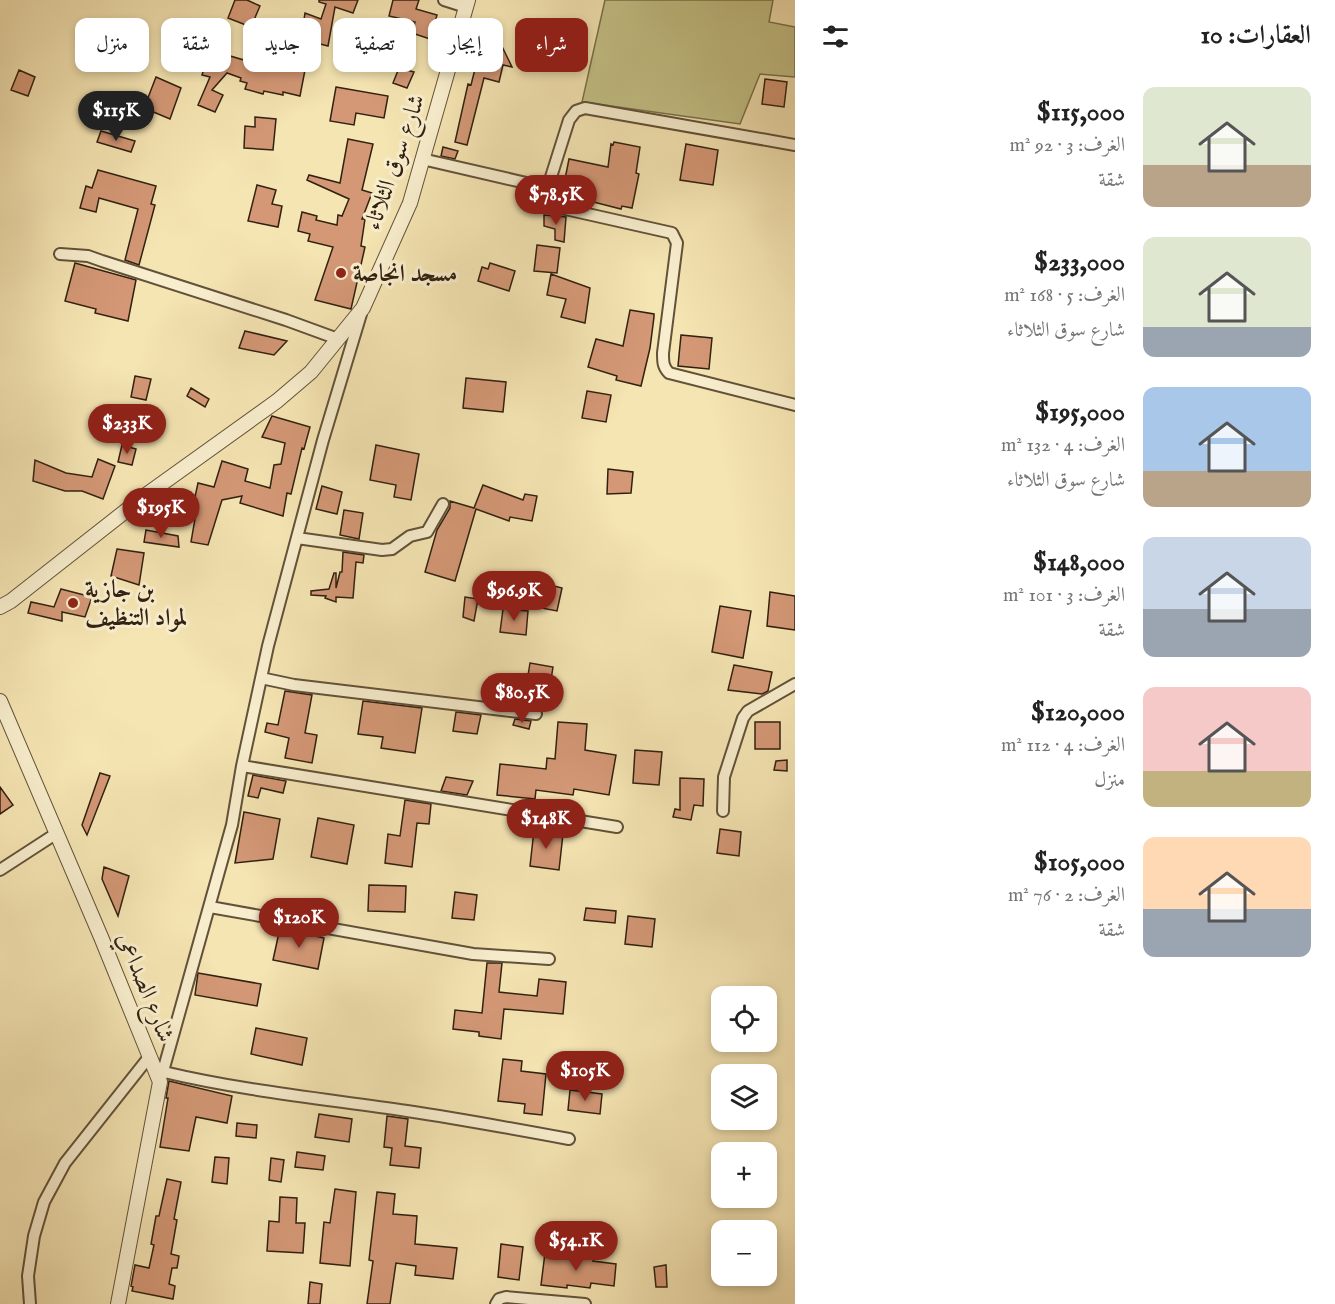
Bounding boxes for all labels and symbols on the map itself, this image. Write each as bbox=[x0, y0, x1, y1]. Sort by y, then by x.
pin: $115K bbox=[74, 91, 158, 142]
street label: شارع سوق الثلاثاء bbox=[358, 91, 436, 235]
pin: $78.5K bbox=[507, 175, 605, 226]
place label: مسجد انجاصة bbox=[353, 259, 457, 290]
marker: مسجد انجاصة bbox=[334, 266, 348, 280]
pin: $233K bbox=[85, 404, 169, 455]
pin: $195K bbox=[119, 488, 203, 539]
pin: $96.9K bbox=[465, 571, 563, 622]
place label: بن جازية لمواد التنظيف bbox=[85, 575, 187, 634]
marker: بن جازية لمواد التنظيف bbox=[66, 596, 80, 610]
pin: $80.5K bbox=[473, 673, 571, 724]
pin: $148K bbox=[504, 799, 588, 850]
pin: $120K bbox=[257, 898, 341, 949]
street label: شارع الصداعي bbox=[106, 928, 181, 1048]
pin: $105K bbox=[543, 1051, 627, 1102]
pin: $54.1K bbox=[527, 1221, 625, 1272]

